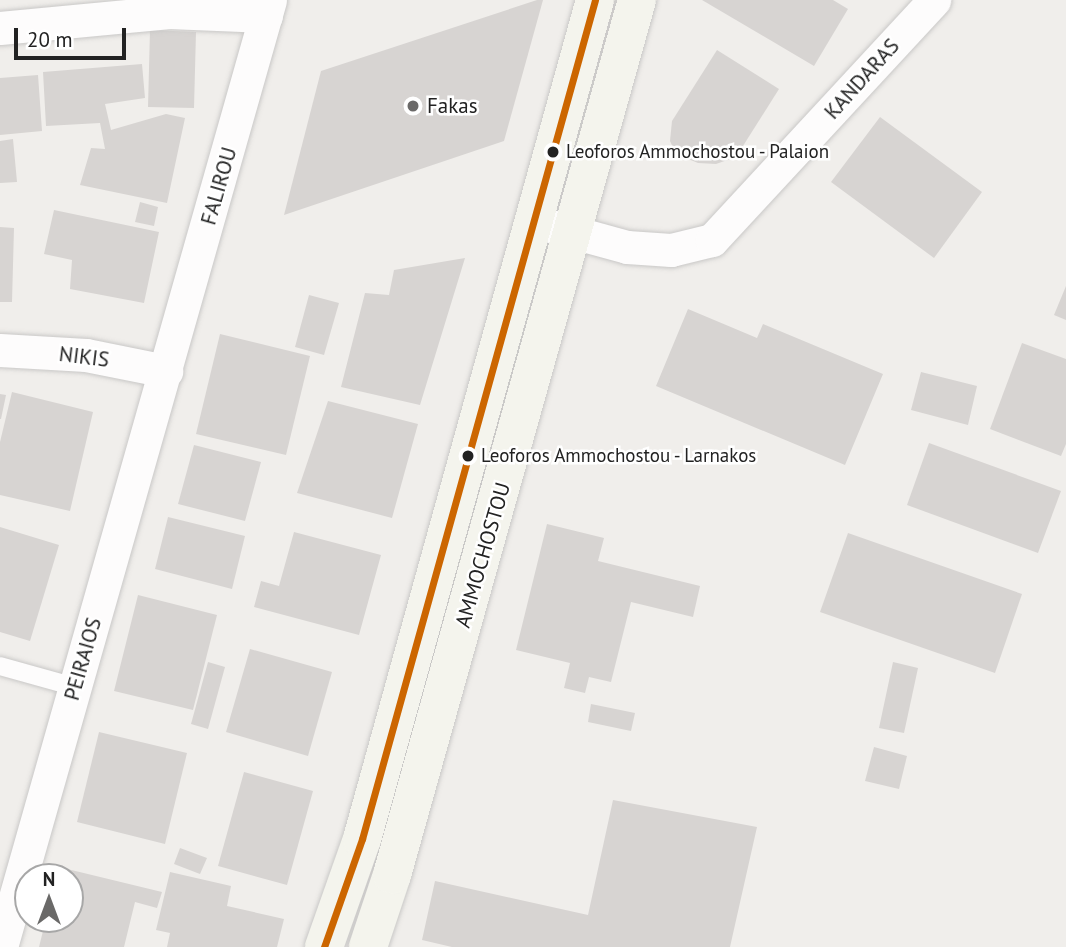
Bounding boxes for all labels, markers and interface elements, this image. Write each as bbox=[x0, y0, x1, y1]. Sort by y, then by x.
scale bar bbox=[18, 14, 130, 58]
text: 20 m bbox=[27, 26, 73, 53]
street label: KANDARAS bbox=[819, 34, 905, 124]
place label: Fakas bbox=[427, 93, 478, 119]
marker: Fakas bbox=[405, 98, 421, 114]
place label: Leoforos Ammochostou - Palaion bbox=[566, 141, 833, 163]
street label: FALIROU bbox=[196, 144, 242, 228]
marker: Leoforos Ammochostou - Palaion bbox=[546, 145, 560, 159]
street label: NIKIS bbox=[57, 341, 111, 373]
place label: Leoforos Ammochostou - Larnakos bbox=[481, 445, 760, 467]
marker: Leoforos Ammochostou - Larnakos bbox=[461, 449, 475, 463]
street label: AMMOCHOSTOU bbox=[450, 479, 516, 631]
street label: PEIRAIOS bbox=[59, 615, 107, 703]
north arrow bbox=[14, 863, 84, 933]
text: N bbox=[43, 867, 55, 891]

